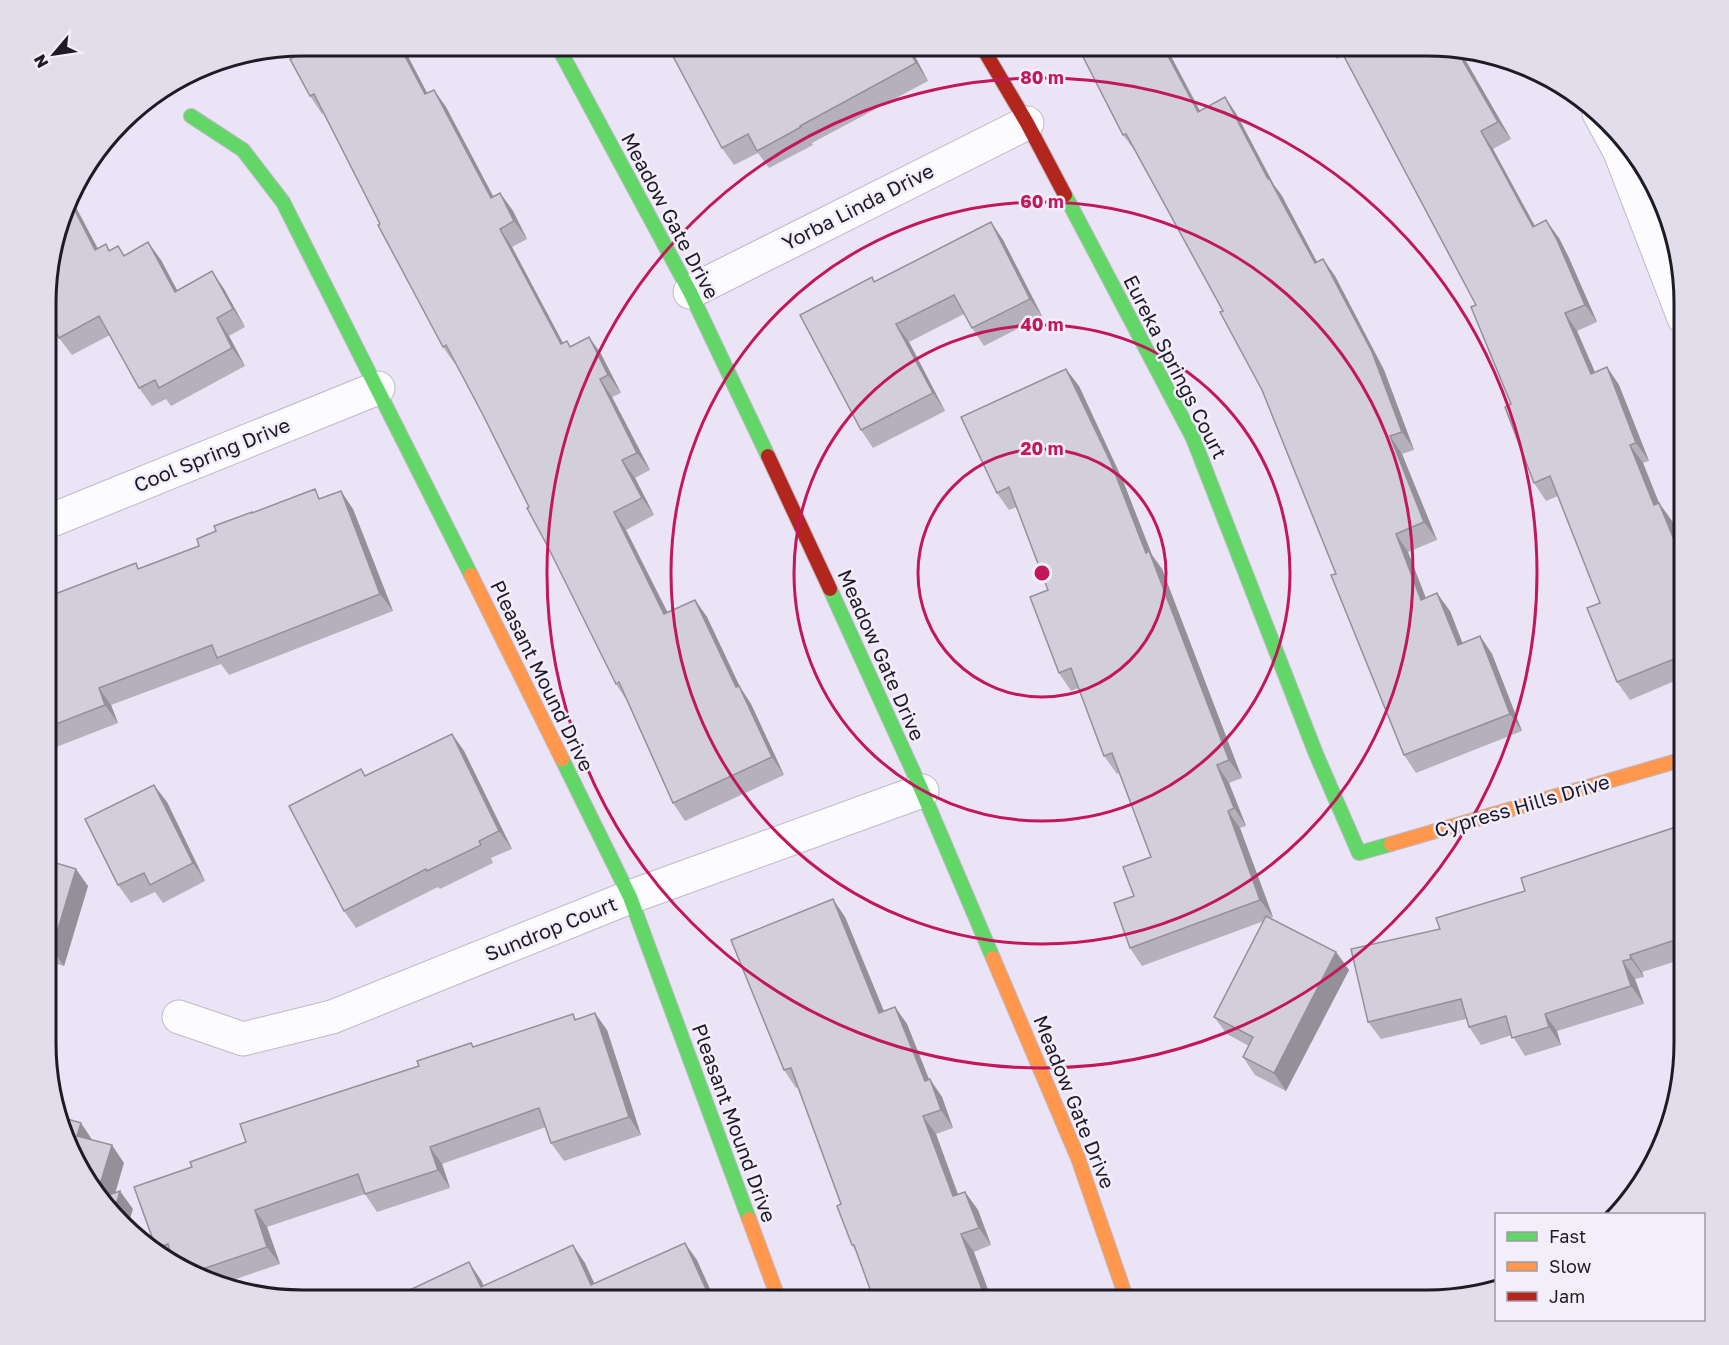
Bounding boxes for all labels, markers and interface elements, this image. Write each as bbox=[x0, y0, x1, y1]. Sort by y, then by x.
north arrow bbox=[24, 24, 84, 84]
text: N bbox=[29, 51, 53, 71]
text: 80 m bbox=[1020, 66, 1064, 88]
street label: Meadow Gate Drive bbox=[617, 128, 725, 303]
street label: Yorba Linda Drive bbox=[778, 158, 937, 255]
text: 60 m bbox=[1020, 190, 1064, 212]
street label: Eureka Springs Court bbox=[1119, 271, 1233, 463]
text: 40 m bbox=[1020, 313, 1064, 335]
street label: Cool Spring Drive bbox=[130, 412, 293, 496]
text: 20 m bbox=[1021, 437, 1063, 459]
centre of rings bbox=[1032, 563, 1052, 583]
street label: Meadow Gate Drive bbox=[833, 565, 930, 744]
street label: Pleasant Mound Drive bbox=[486, 576, 600, 775]
street label: Cypress Hills Drive bbox=[1431, 769, 1612, 842]
street label: Sundrop Court bbox=[481, 891, 620, 965]
street label: Meadow Gate Drive bbox=[1029, 1011, 1121, 1192]
street label: Pleasant Mound Drive bbox=[688, 1020, 782, 1225]
legend bbox=[1495, 1213, 1705, 1321]
text: Fast bbox=[1549, 1225, 1586, 1247]
text: Slow bbox=[1549, 1255, 1592, 1277]
text: Jam bbox=[1549, 1285, 1585, 1307]

